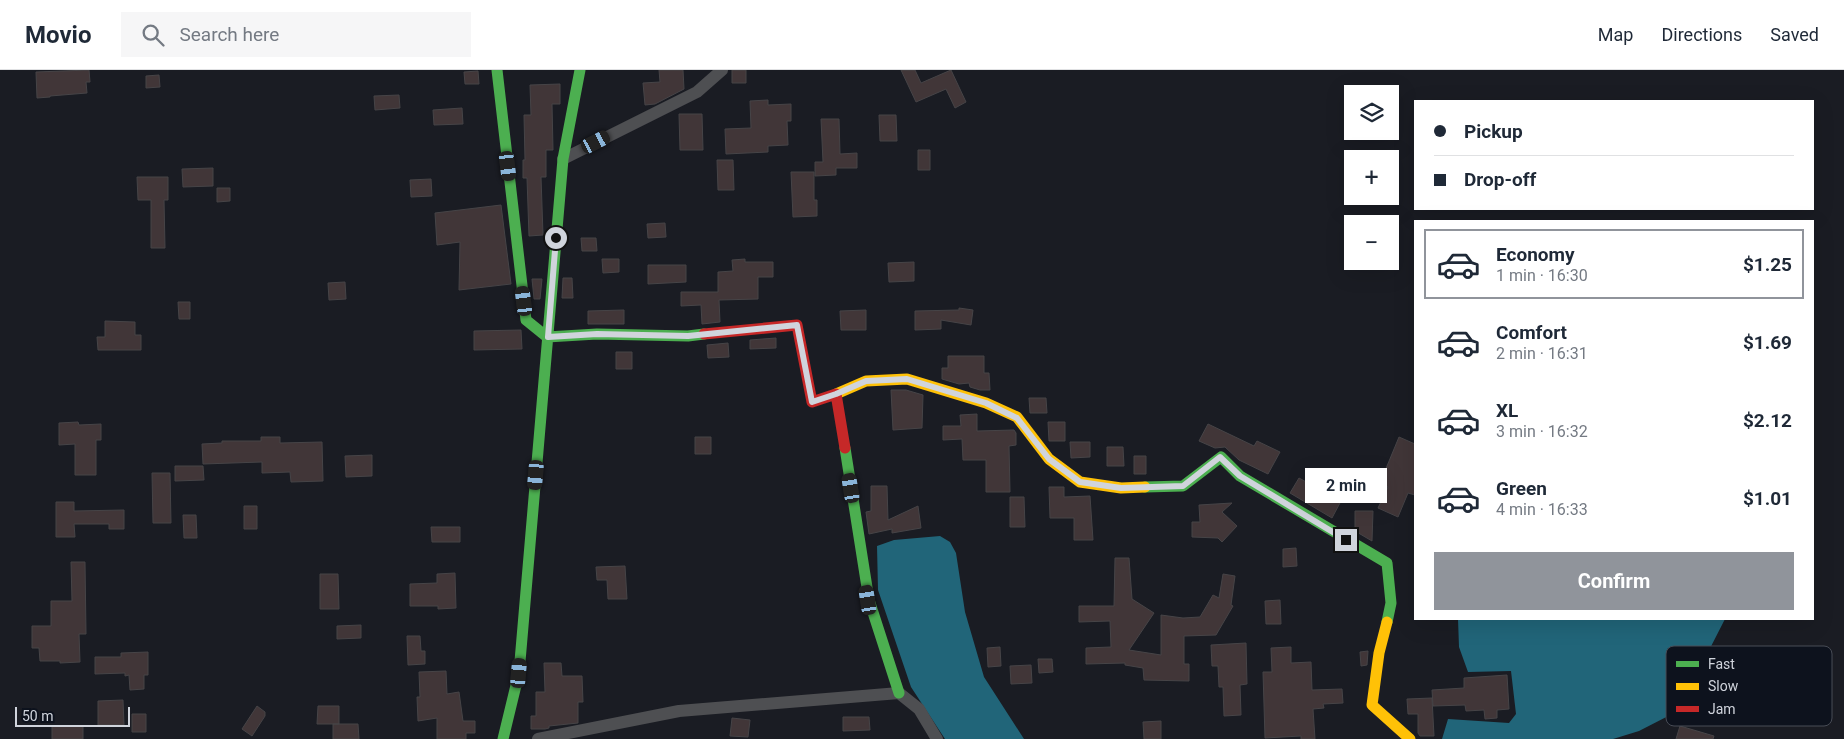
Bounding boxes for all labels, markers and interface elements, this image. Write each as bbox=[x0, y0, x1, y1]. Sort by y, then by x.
search box bbox=[121, 12, 471, 57]
text: Movio bbox=[25, 21, 91, 49]
icon: search bbox=[139, 21, 167, 49]
text: Search here bbox=[179, 23, 279, 46]
text: Map bbox=[1598, 24, 1633, 45]
text: Directions bbox=[1661, 24, 1742, 45]
text: Saved bbox=[1770, 24, 1819, 45]
map controls bbox=[1344, 85, 1399, 270]
button: layers bbox=[1344, 85, 1399, 140]
text: Pickup bbox=[1464, 120, 1523, 143]
car bbox=[579, 129, 612, 155]
car bbox=[498, 150, 517, 182]
button: + bbox=[1344, 150, 1399, 205]
text: Drop-off bbox=[1464, 168, 1536, 191]
button: − bbox=[1344, 215, 1399, 270]
route start bbox=[545, 227, 567, 249]
icon: car bbox=[1436, 242, 1481, 287]
text: Economy bbox=[1496, 243, 1575, 266]
text: $1.25 bbox=[1743, 253, 1792, 276]
text: 1 min · 16:30 bbox=[1496, 266, 1588, 285]
car bbox=[514, 285, 533, 317]
icon: car bbox=[1436, 320, 1481, 365]
text: Comfort bbox=[1496, 321, 1567, 344]
text: $1.69 bbox=[1743, 331, 1792, 354]
text: 2 min · 16:31 bbox=[1496, 344, 1588, 363]
icon: car bbox=[1436, 398, 1481, 443]
text: XL bbox=[1496, 399, 1518, 422]
text: $2.12 bbox=[1743, 409, 1792, 432]
text: 3 min · 16:32 bbox=[1496, 422, 1588, 441]
car bbox=[527, 459, 544, 491]
callout: 2 min bbox=[1305, 468, 1387, 502]
car bbox=[841, 472, 860, 504]
text: 2 min bbox=[1326, 476, 1366, 495]
icon: car bbox=[1436, 476, 1481, 521]
text: Green bbox=[1496, 477, 1547, 500]
text: $1.01 bbox=[1743, 487, 1792, 510]
text: 4 min · 16:33 bbox=[1496, 500, 1588, 519]
route end bbox=[1335, 529, 1357, 551]
button: Confirm bbox=[1434, 552, 1794, 610]
car bbox=[858, 584, 877, 616]
legend bbox=[1666, 646, 1832, 726]
text: Fast bbox=[1708, 656, 1735, 672]
car bbox=[510, 657, 527, 689]
text: Slow bbox=[1708, 678, 1739, 694]
text: Jam bbox=[1708, 701, 1736, 717]
scale bar bbox=[15, 704, 130, 727]
text: 50 m bbox=[22, 708, 54, 724]

